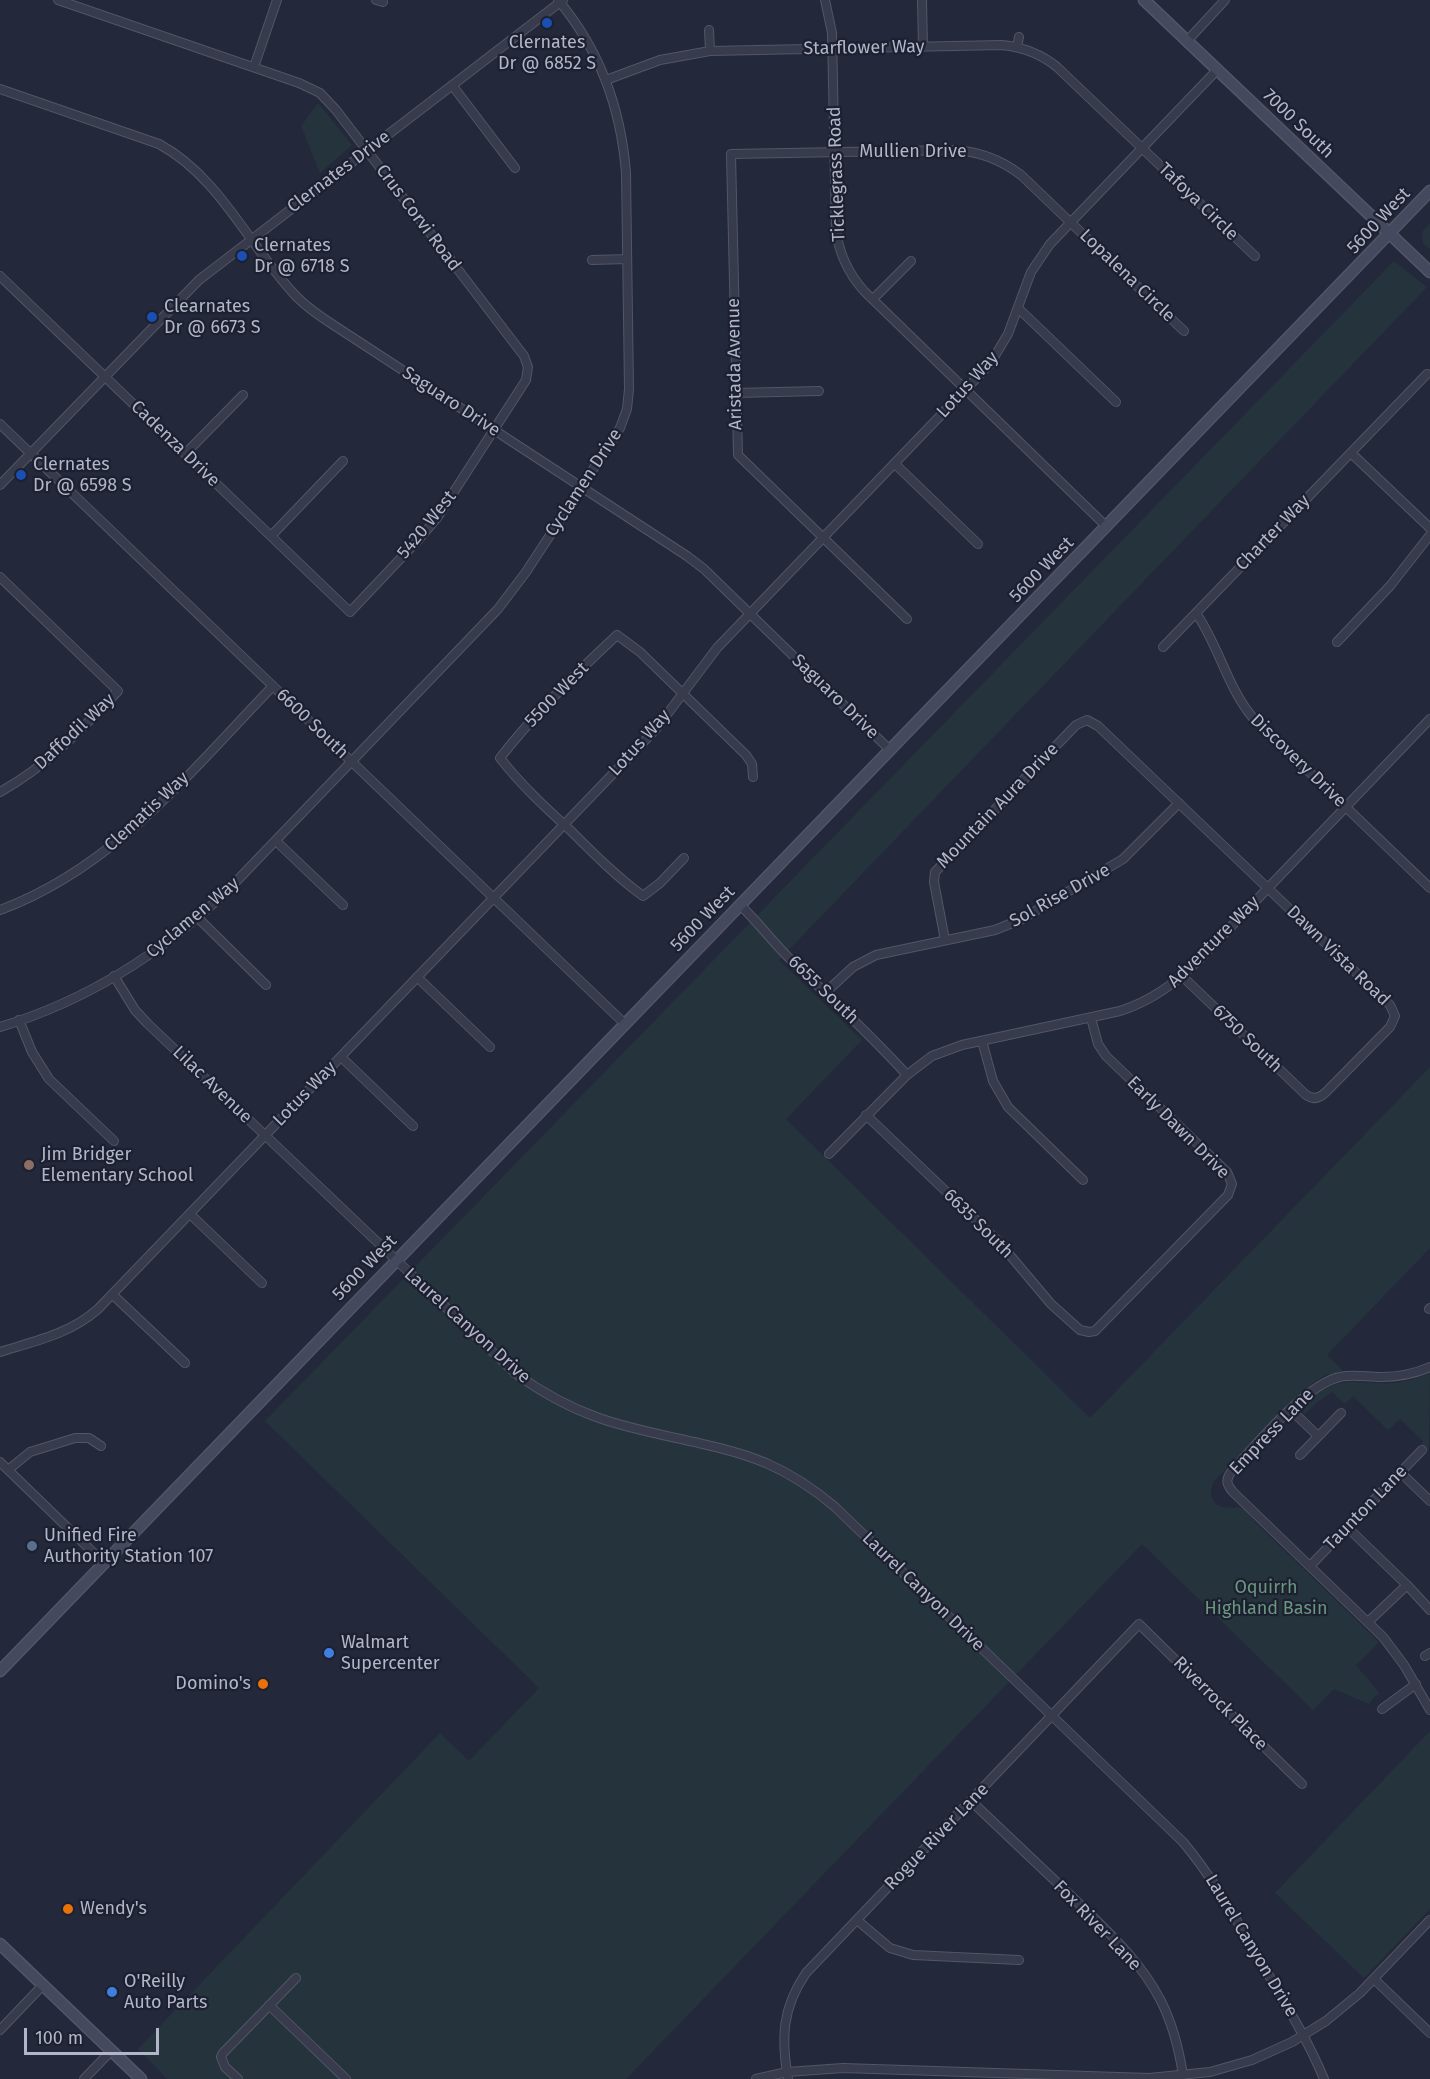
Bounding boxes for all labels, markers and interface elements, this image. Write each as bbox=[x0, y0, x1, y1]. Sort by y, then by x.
marker: Clernates Dr @ 6852 S bbox=[540, 16, 554, 30]
place label: Clernates Dr @ 6852 S bbox=[498, 32, 596, 74]
street label: Starflower Way bbox=[803, 36, 925, 60]
street label: 7000 South bbox=[1258, 85, 1338, 163]
street label: Ticklegrass Road bbox=[824, 106, 850, 242]
street label: Clernates Drive bbox=[283, 126, 395, 218]
street label: Mullien Drive bbox=[859, 141, 967, 163]
street label: Tafoya Circle bbox=[1154, 159, 1242, 245]
street label: Crus Corvi Road bbox=[371, 160, 465, 276]
street label: 5600 West bbox=[1343, 183, 1415, 259]
street label: Lopalena Circle bbox=[1075, 225, 1179, 327]
place label: Clernates Dr @ 6718 S bbox=[254, 235, 350, 278]
marker: Clernates Dr @ 6718 S bbox=[235, 249, 249, 263]
place label: Clearnates Dr @ 6673 S bbox=[164, 296, 261, 338]
street label: Aristada Avenue bbox=[723, 298, 747, 430]
marker: Clearnates Dr @ 6673 S bbox=[145, 310, 159, 324]
street label: Lotus Way bbox=[933, 347, 1003, 423]
street label: Saguaro Drive bbox=[398, 362, 504, 442]
street label: Cadenza Drive bbox=[126, 396, 224, 492]
street label: Cyclamen Drive bbox=[541, 425, 627, 541]
place label: Clernates Dr @ 6598 S bbox=[33, 454, 132, 496]
marker: Clernates Dr @ 6598 S bbox=[14, 468, 28, 482]
street label: 5420 West bbox=[393, 487, 461, 563]
street label: Charter Way bbox=[1231, 490, 1315, 576]
street label: 5600 West bbox=[1005, 533, 1079, 607]
street label: Saguaro Drive bbox=[787, 650, 883, 744]
street label: 5500 West bbox=[521, 658, 593, 732]
street label: 6600 South bbox=[271, 684, 353, 764]
street label: Daffodil Way bbox=[30, 689, 120, 775]
street label: Lotus Way bbox=[605, 705, 675, 781]
street label: Discovery Drive bbox=[1245, 710, 1351, 812]
street label: Mountain Aura Drive bbox=[933, 739, 1063, 873]
street label: Clematis Way bbox=[100, 767, 194, 857]
street label: Sol Rise Drive bbox=[1006, 860, 1114, 932]
street label: Cyclamen Way bbox=[142, 873, 244, 963]
street label: 5600 West bbox=[666, 882, 740, 956]
street label: Adventure Way bbox=[1164, 892, 1264, 992]
street label: Dawn Vista Road bbox=[1282, 901, 1394, 1011]
street label: 6655 South bbox=[783, 951, 863, 1029]
street label: 6750 South bbox=[1208, 1000, 1286, 1078]
street label: Lilac Avenue bbox=[168, 1042, 256, 1128]
street label: Lotus Way bbox=[269, 1057, 341, 1131]
street label: Early Dawn Drive bbox=[1122, 1072, 1234, 1184]
place label: Jim Bridger Elementary School bbox=[41, 1144, 193, 1186]
marker: Jim Bridger Elementary School bbox=[22, 1158, 36, 1172]
street label: 6635 South bbox=[939, 1185, 1017, 1263]
street label: 5600 West bbox=[328, 1231, 402, 1305]
street label: Laurel Canyon Drive bbox=[399, 1264, 535, 1388]
street label: Empress Lane bbox=[1225, 1384, 1319, 1480]
street label: Taunton Lane bbox=[1320, 1461, 1412, 1555]
place label: Unified Fire Authority Station 107 bbox=[44, 1525, 213, 1568]
street label: Laurel Canyon Drive bbox=[857, 1528, 989, 1656]
marker: Unified Fire Authority Station 107 bbox=[25, 1539, 39, 1553]
park label: Oquirrh Highland Basin bbox=[1205, 1577, 1327, 1620]
place label: Walmart Supercenter bbox=[341, 1632, 440, 1674]
marker: Walmart Supercenter bbox=[322, 1646, 336, 1660]
street label: Riverrock Place bbox=[1168, 1652, 1272, 1756]
place label: Domino's bbox=[175, 1673, 251, 1695]
marker: Domino's bbox=[256, 1677, 270, 1691]
street label: Rogue River Lane bbox=[880, 1779, 994, 1895]
street label: Laurel Canyon Drive bbox=[1200, 1871, 1302, 2021]
street label: Fox River Lane bbox=[1048, 1876, 1146, 1976]
place label: Wendy's bbox=[80, 1898, 147, 1920]
marker: Wendy's bbox=[61, 1902, 75, 1916]
place label: O'Reilly Auto Parts bbox=[124, 1971, 207, 2014]
marker: O'Reilly Auto Parts bbox=[105, 1985, 119, 1999]
scale bar bbox=[27, 2016, 162, 2054]
text: 100 m bbox=[35, 2027, 83, 2049]

